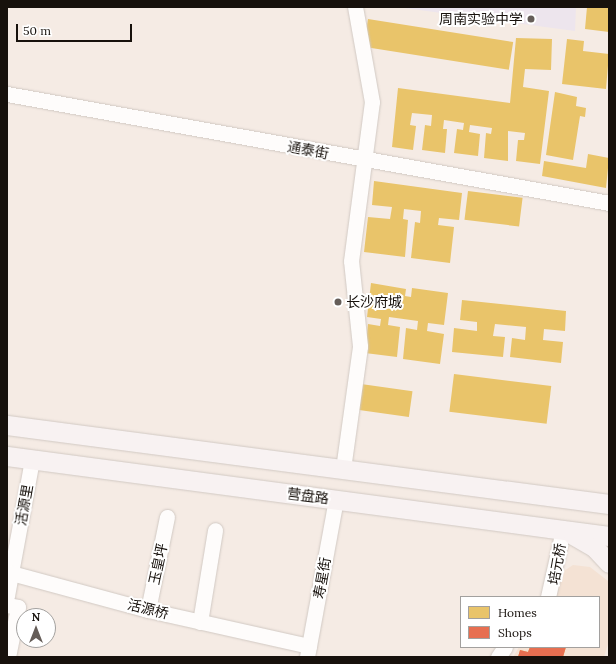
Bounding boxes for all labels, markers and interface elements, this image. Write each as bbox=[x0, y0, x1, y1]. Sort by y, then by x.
place label: 周南实验中学 bbox=[439, 11, 523, 27]
marker: 周南实验中学 bbox=[526, 14, 536, 24]
scale bar bbox=[18, 16, 134, 42]
text: 50 m bbox=[23, 23, 51, 38]
street label: 通泰街 bbox=[286, 138, 330, 162]
place label: 长沙府城 bbox=[346, 294, 402, 310]
marker: 长沙府城 bbox=[333, 297, 343, 307]
street label: 活源里 bbox=[12, 483, 36, 527]
street label: 营盘路 bbox=[286, 485, 330, 507]
street label: 玉皇坪 bbox=[145, 542, 171, 586]
street label: 培元桥 bbox=[545, 542, 569, 586]
street label: 寿星街 bbox=[310, 556, 334, 600]
street label: 活源桥 bbox=[126, 596, 170, 622]
legend bbox=[460, 596, 600, 648]
text: Homes bbox=[498, 605, 537, 620]
north arrow bbox=[16, 608, 56, 648]
text: N bbox=[32, 610, 40, 624]
text: Shops bbox=[498, 625, 532, 640]

